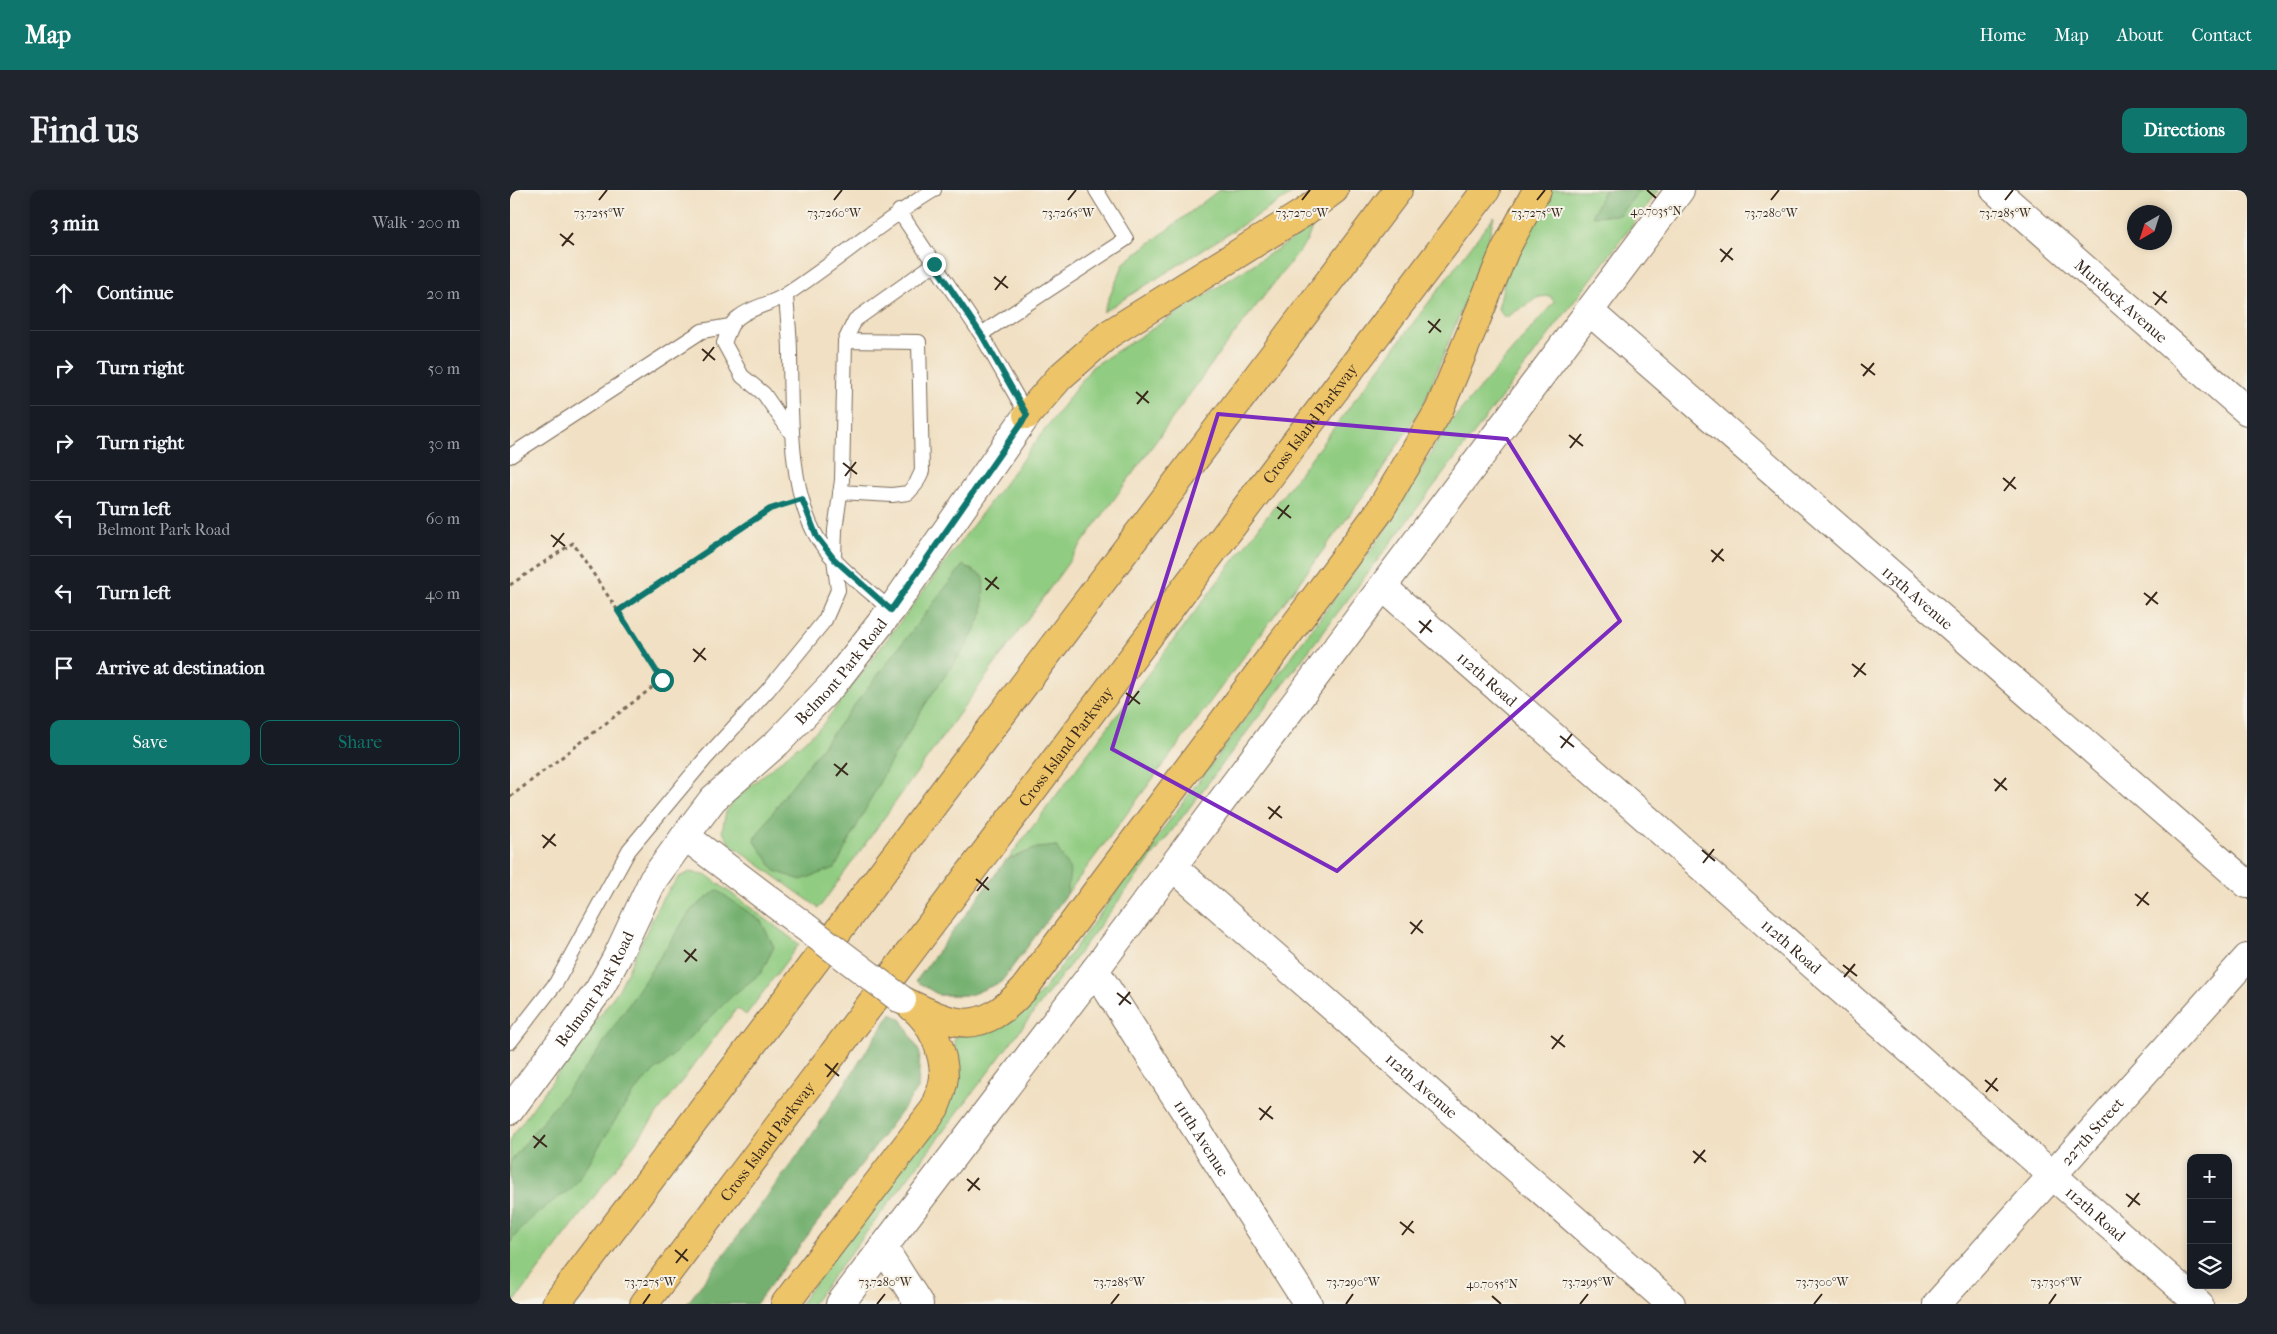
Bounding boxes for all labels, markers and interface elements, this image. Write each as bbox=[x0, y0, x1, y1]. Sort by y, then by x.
text: Map bbox=[25, 21, 71, 49]
text: Home bbox=[1979, 25, 2026, 46]
text: Map bbox=[2054, 25, 2089, 46]
text: About bbox=[2117, 25, 2163, 46]
text: Contact bbox=[2191, 25, 2252, 46]
button: Directions bbox=[2122, 108, 2247, 153]
text: Find us bbox=[30, 110, 139, 151]
text: 40.7035°N bbox=[1630, 204, 1682, 218]
north arrow bbox=[2127, 205, 2172, 250]
text: 73.7255°W bbox=[574, 206, 626, 220]
text: 73.7260°W bbox=[807, 206, 862, 220]
text: 73.7265°W bbox=[1042, 206, 1095, 220]
text: 73.7270°W bbox=[1276, 206, 1330, 220]
text: 73.7275°W bbox=[1511, 206, 1564, 220]
text: 73.7280°W bbox=[1744, 206, 1799, 220]
text: 73.7285°W bbox=[1979, 206, 2032, 220]
text: 3 min bbox=[50, 211, 99, 235]
text: Walk · 200 m bbox=[373, 213, 460, 232]
route end bbox=[923, 253, 946, 276]
street label: Murdock Avenue bbox=[2071, 255, 2171, 347]
icon: ahead bbox=[50, 279, 78, 307]
text: Continue bbox=[97, 282, 173, 304]
text: 20 m bbox=[426, 284, 460, 303]
icon: right bbox=[50, 354, 78, 382]
text: Turn right bbox=[97, 357, 184, 379]
text: 50 m bbox=[428, 359, 460, 378]
street label: Cross Island Parkway bbox=[1259, 359, 1362, 487]
icon: right bbox=[50, 429, 78, 457]
text: Turn right bbox=[97, 432, 184, 454]
text: 30 m bbox=[428, 434, 460, 453]
text: Turn left bbox=[97, 498, 171, 520]
icon: left bbox=[50, 504, 78, 532]
text: 60 m bbox=[426, 509, 460, 528]
text: Belmont Park Road bbox=[97, 520, 230, 539]
street label: 113th Avenue bbox=[1878, 562, 1957, 634]
icon: left bbox=[50, 579, 78, 607]
text: Turn left bbox=[97, 582, 171, 604]
text: 40 m bbox=[425, 584, 460, 603]
street label: Belmont Park Road bbox=[791, 614, 891, 728]
street label: 112th Road bbox=[1453, 648, 1521, 711]
icon: arrive bbox=[50, 654, 78, 682]
text: Arrive at destination bbox=[97, 657, 265, 679]
route start bbox=[651, 669, 674, 692]
street label: Cross Island Parkway bbox=[1014, 683, 1118, 810]
button: Save bbox=[50, 720, 250, 765]
button: Share bbox=[260, 720, 460, 765]
street label: 112th Road bbox=[1757, 915, 1825, 978]
street label: Belmont Park Road bbox=[551, 928, 638, 1051]
street label: 112th Avenue bbox=[1382, 1049, 1461, 1122]
street label: Cross Island Parkway bbox=[716, 1077, 819, 1205]
street label: 227th Street bbox=[2057, 1093, 2128, 1169]
street label: 111th Avenue bbox=[1170, 1096, 1233, 1180]
map controls bbox=[2187, 1154, 2232, 1289]
button: + bbox=[2187, 1154, 2232, 1199]
street label: 112th Road bbox=[2062, 1182, 2130, 1245]
button: − bbox=[2187, 1199, 2232, 1244]
button: layers bbox=[2187, 1244, 2232, 1289]
text: 73.7275°W bbox=[624, 1275, 677, 1289]
text: 73.7280°W bbox=[858, 1275, 913, 1289]
text: 73.7285°W bbox=[1093, 1275, 1146, 1289]
text: 73.7290°W bbox=[1326, 1275, 1381, 1289]
text: 73.7295°W bbox=[1562, 1275, 1615, 1289]
text: 73.7300°W bbox=[1796, 1275, 1849, 1289]
text: 73.7305°W bbox=[2030, 1275, 2083, 1289]
text: 40.7055°N bbox=[1466, 1277, 1518, 1291]

